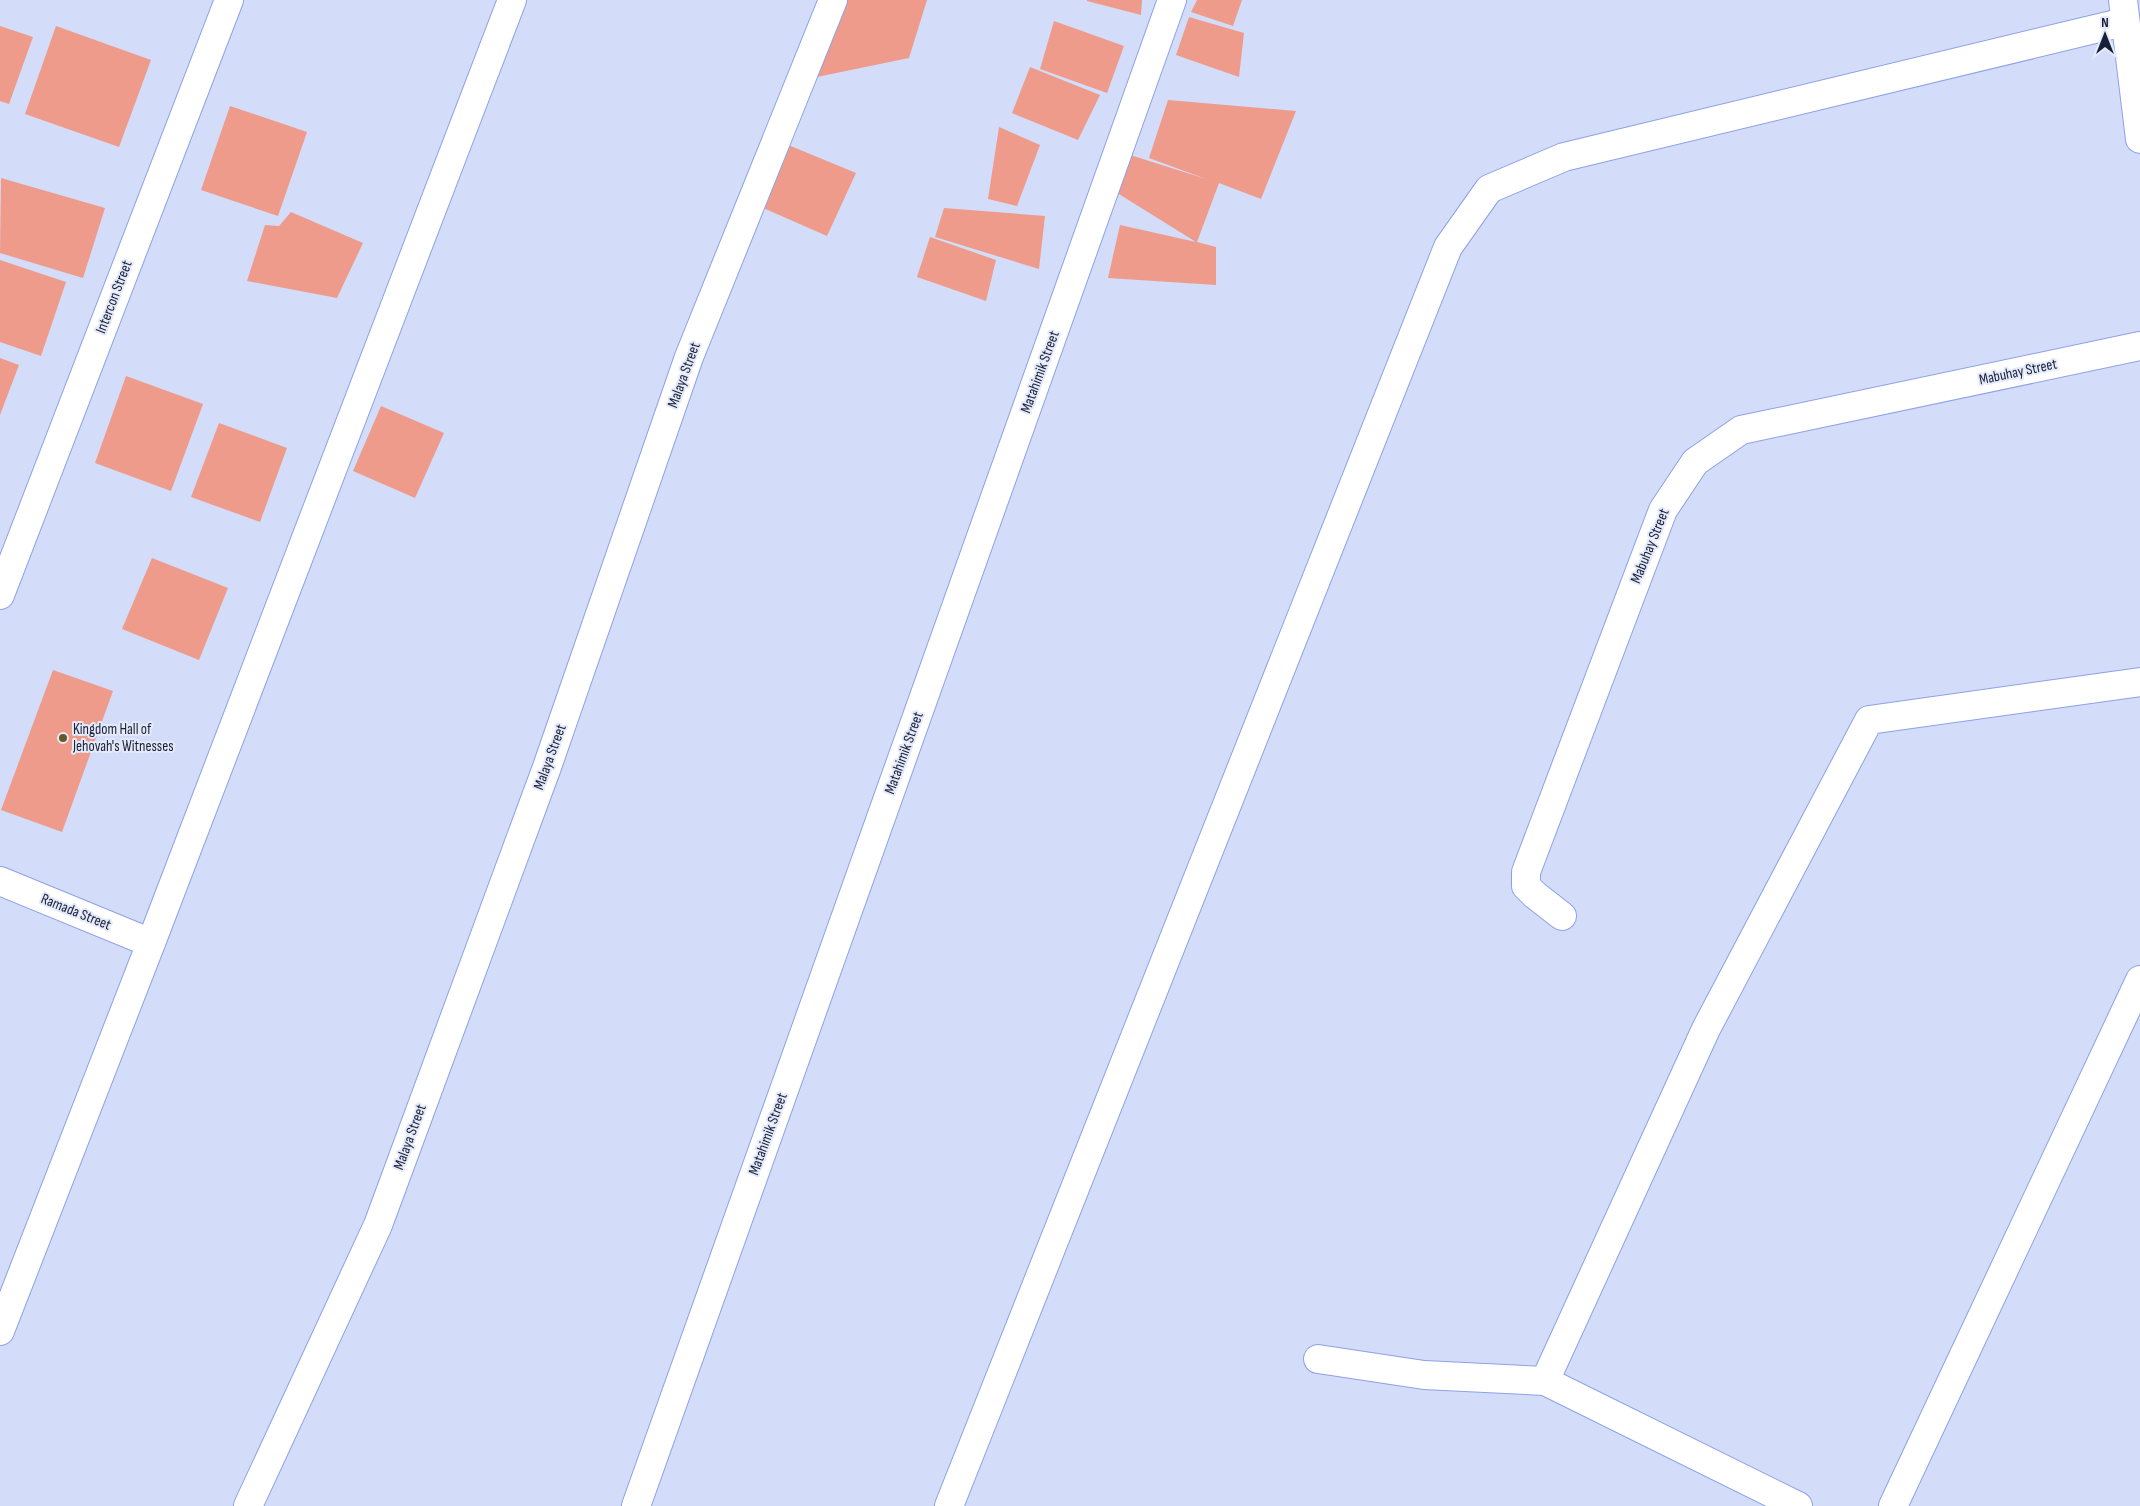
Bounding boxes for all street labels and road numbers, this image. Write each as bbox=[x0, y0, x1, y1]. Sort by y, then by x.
street label: Intercon Street bbox=[91, 257, 137, 336]
street label: Matahimik Street bbox=[1016, 328, 1064, 416]
street label: Malaya Street bbox=[663, 339, 705, 410]
street label: Mabuhay Street bbox=[1977, 354, 2059, 390]
street label: Mabuhay Street bbox=[1626, 505, 1674, 586]
street label: Matahimik Street bbox=[880, 709, 928, 797]
street label: Malaya Street bbox=[529, 721, 571, 792]
street label: Ramada Street bbox=[38, 889, 114, 935]
street label: Matahimik Street bbox=[744, 1090, 792, 1178]
street label: Malaya Street bbox=[389, 1101, 431, 1172]

